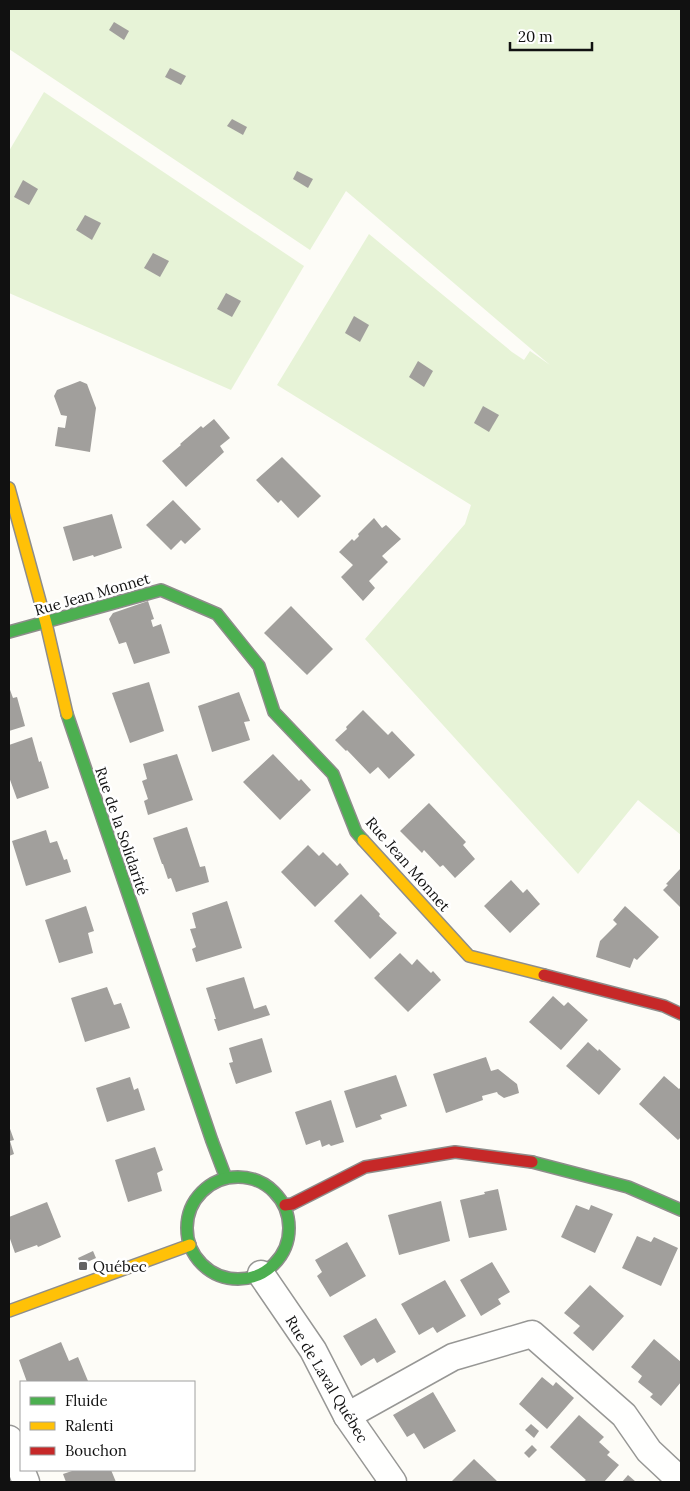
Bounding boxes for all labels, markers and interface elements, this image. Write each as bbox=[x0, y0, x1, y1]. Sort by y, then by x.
scale bar bbox=[510, 20, 592, 52]
text: 20 m bbox=[518, 27, 553, 46]
street label: Rue Jean Monnet bbox=[32, 568, 152, 620]
street label: Rue de la Solidarité bbox=[91, 764, 153, 898]
street label: Rue Jean Monnet bbox=[362, 813, 454, 915]
place label: Québec bbox=[93, 1257, 147, 1276]
marker: Québec bbox=[77, 1260, 89, 1272]
street label: Rue de Laval Québec bbox=[282, 1312, 373, 1446]
legend bbox=[20, 1381, 195, 1471]
text: Fluide bbox=[65, 1391, 108, 1410]
text: Ralenti bbox=[65, 1416, 113, 1435]
text: Bouchon bbox=[65, 1441, 127, 1460]

